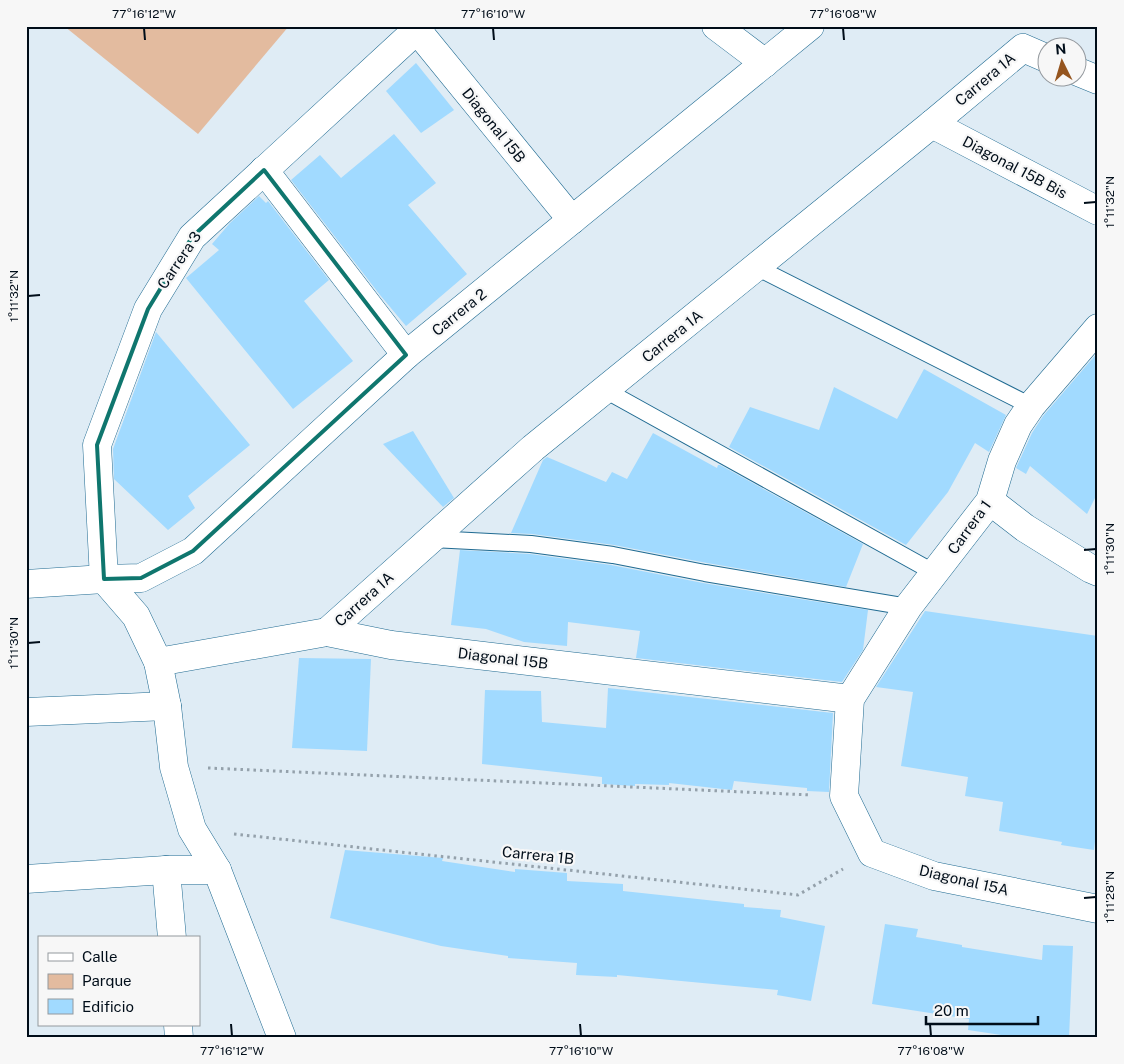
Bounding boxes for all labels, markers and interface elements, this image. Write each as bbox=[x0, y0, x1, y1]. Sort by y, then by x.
text: 77°16'12"W bbox=[112, 7, 177, 21]
text: 77°16'10"W bbox=[461, 7, 526, 21]
text: 77°16'08"W bbox=[809, 7, 877, 21]
north arrow bbox=[1036, 38, 1086, 88]
text: N bbox=[1055, 41, 1067, 57]
street label: Carrera 1A bbox=[952, 49, 1019, 109]
street label: Diagonal 15B bbox=[459, 84, 529, 166]
street label: Diagonal 15B Bis bbox=[960, 132, 1070, 202]
text: 1°11'32"N bbox=[1103, 176, 1117, 228]
street label: Carrera 3 bbox=[154, 228, 204, 292]
text: 1°11'32"N bbox=[7, 270, 21, 322]
street label: Carrera 2 bbox=[428, 285, 490, 339]
street label: Carrera 1A bbox=[638, 306, 706, 366]
street label: Carrera 1 bbox=[944, 497, 994, 557]
text: 1°11'30"N bbox=[1103, 523, 1117, 575]
street label: Carrera 1A bbox=[331, 568, 397, 630]
text: 1°11'30"N bbox=[7, 617, 21, 669]
street label: Diagonal 15B bbox=[457, 644, 549, 672]
street label: Carrera 1B bbox=[501, 843, 575, 867]
street label: Diagonal 15A bbox=[918, 861, 1011, 899]
text: 1°11'28"N bbox=[1103, 871, 1117, 923]
legend bbox=[38, 936, 200, 1026]
text: Calle bbox=[82, 948, 118, 965]
text: Parque bbox=[82, 972, 132, 989]
scale bar bbox=[926, 994, 1039, 1026]
text: Edificio bbox=[82, 998, 134, 1015]
text: 20 m bbox=[934, 1002, 969, 1019]
text: 77°16'12"W bbox=[200, 1044, 265, 1058]
text: 77°16'10"W bbox=[549, 1044, 614, 1058]
text: 77°16'08"W bbox=[897, 1044, 965, 1058]

